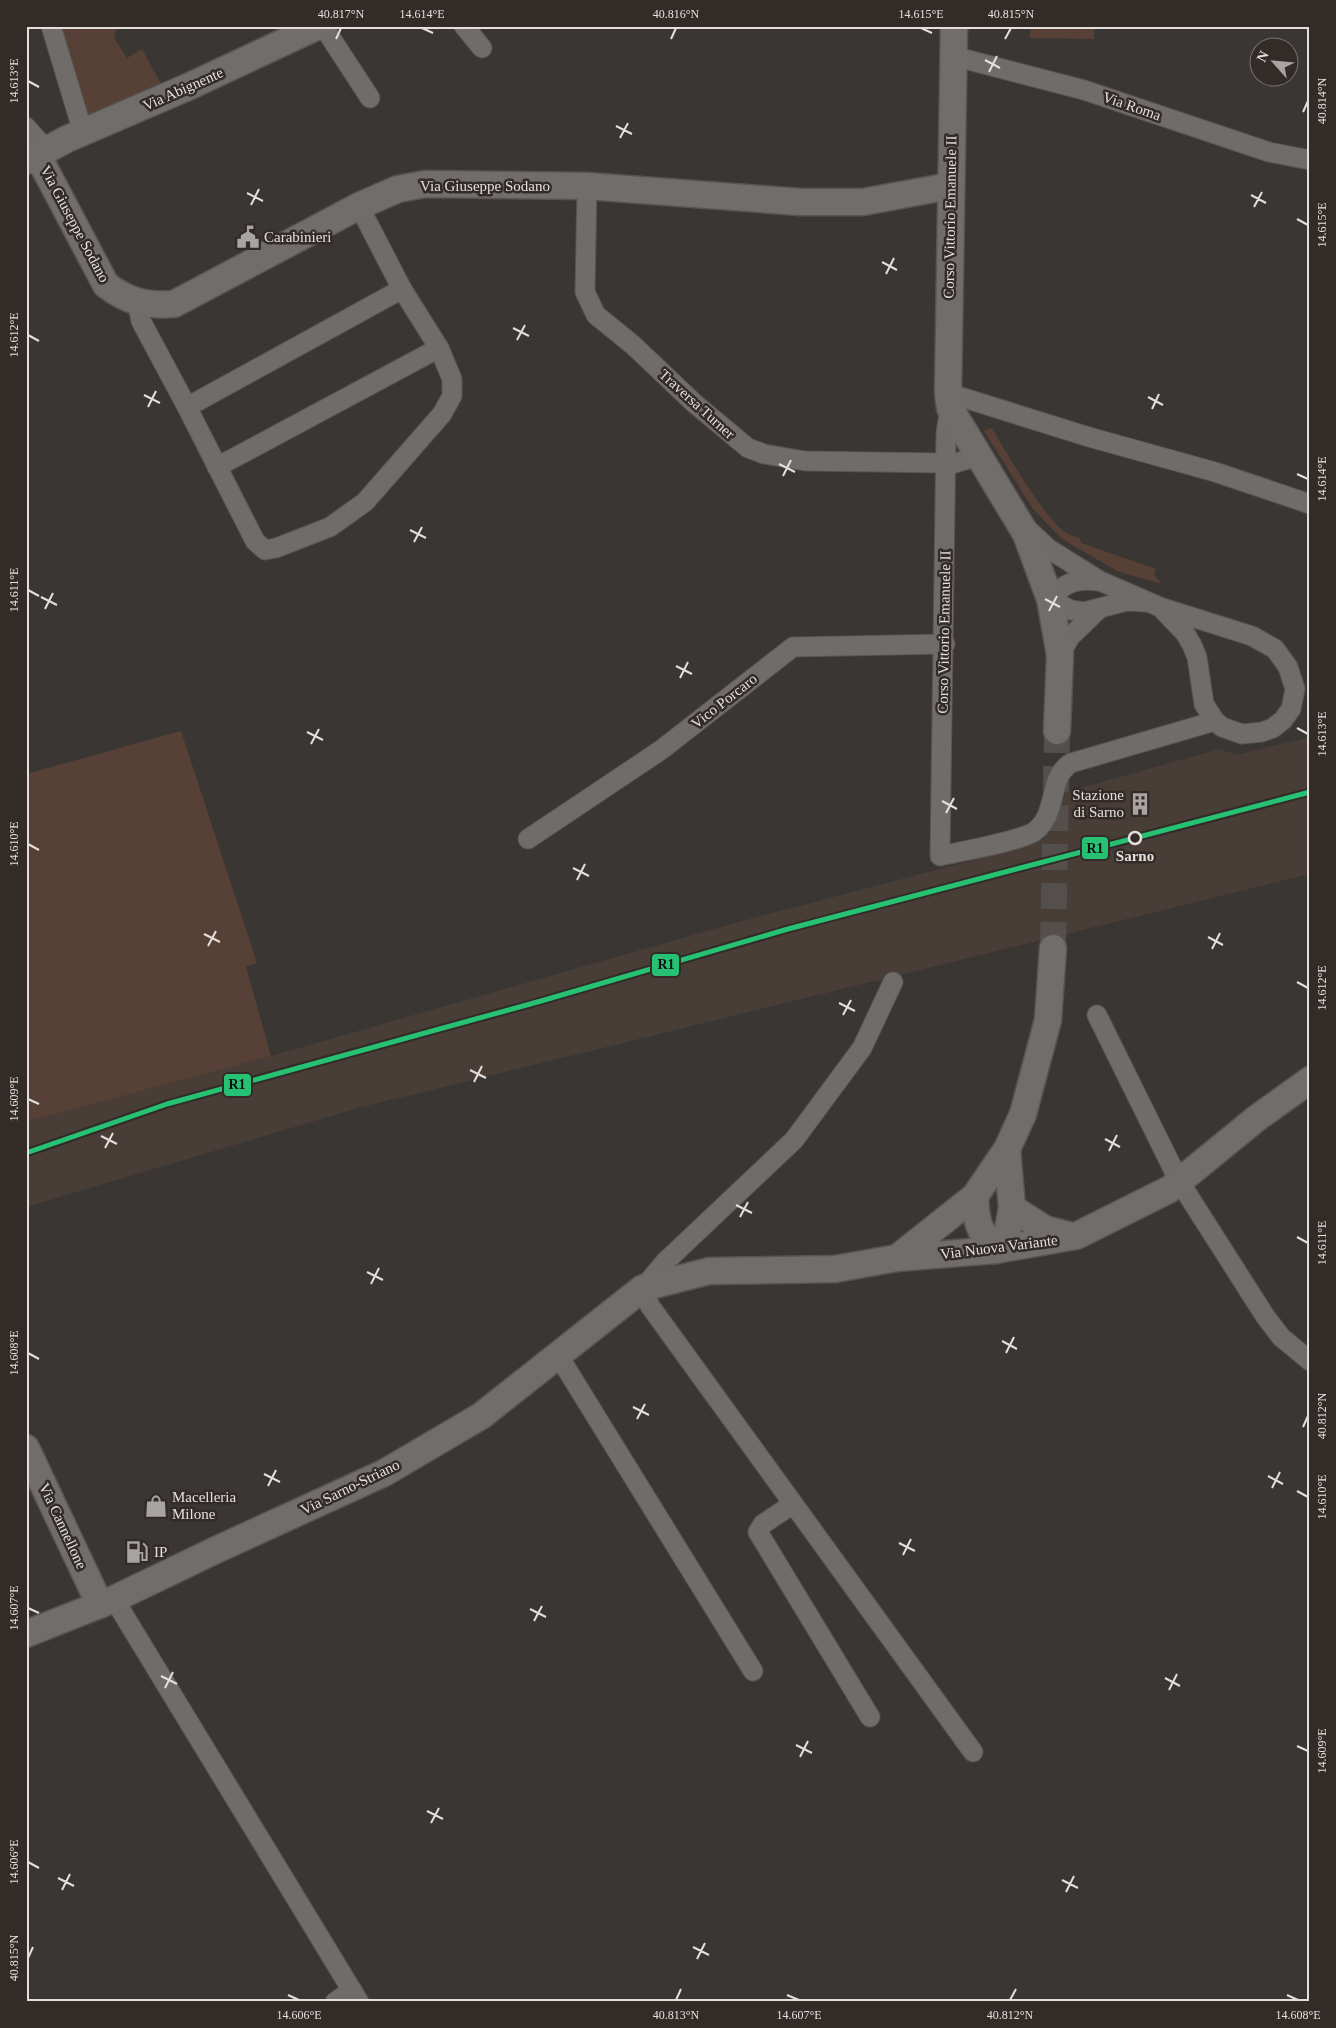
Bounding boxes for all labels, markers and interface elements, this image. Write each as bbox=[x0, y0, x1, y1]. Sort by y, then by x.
text: 40.817°N bbox=[318, 7, 365, 21]
text: 14.614°E bbox=[399, 7, 445, 21]
text: 40.816°N bbox=[653, 7, 700, 21]
text: 14.615°E bbox=[898, 7, 944, 21]
text: 40.815°N bbox=[988, 7, 1035, 21]
north arrow bbox=[1248, 38, 1298, 88]
text: N bbox=[1254, 48, 1272, 64]
text: 14.613°E bbox=[7, 58, 21, 104]
street label: Via Abignente bbox=[140, 64, 226, 114]
text: 40.814°N bbox=[1315, 77, 1329, 124]
street label: Via Roma bbox=[1101, 89, 1163, 123]
street label: Corso Vittorio Emanuele II bbox=[941, 135, 959, 299]
street label: Via Giuseppe Sodano bbox=[37, 163, 113, 285]
street label: Via Giuseppe Sodano bbox=[420, 178, 550, 194]
text: 14.615°E bbox=[1315, 202, 1329, 248]
public building icon: Carabinieri bbox=[235, 224, 261, 250]
place label: Carabinieri bbox=[264, 229, 331, 245]
text: 14.612°E bbox=[7, 312, 21, 358]
street label: Traversa Turner bbox=[656, 366, 738, 442]
text: 14.614°E bbox=[1315, 456, 1329, 502]
street label: Corso Vittorio Emanuele II bbox=[935, 550, 953, 714]
text: 14.611°E bbox=[7, 568, 21, 612]
street label: Vico Porcaro bbox=[688, 670, 760, 732]
text: 14.613°E bbox=[1315, 711, 1329, 757]
place label: Stazione di Sarno bbox=[1072, 787, 1124, 820]
building icon: Stazione di Sarno bbox=[1127, 791, 1153, 817]
text: 14.610°E bbox=[7, 821, 21, 867]
marker: Sarno bbox=[1128, 831, 1142, 845]
line badge: R1 bbox=[1081, 836, 1109, 860]
text: R1 bbox=[1086, 841, 1104, 856]
place label: Sarno bbox=[1116, 848, 1154, 864]
line badge: R1 bbox=[651, 953, 680, 977]
text: R1 bbox=[657, 957, 675, 972]
text: 14.612°E bbox=[1315, 965, 1329, 1011]
line badge: R1 bbox=[223, 1073, 252, 1097]
text: 14.609°E bbox=[7, 1076, 21, 1122]
text: R1 bbox=[228, 1077, 246, 1092]
text: 14.611°E bbox=[1315, 1221, 1329, 1265]
street label: Via Nuova Variante bbox=[939, 1232, 1059, 1262]
text: 14.608°E bbox=[7, 1330, 21, 1376]
text: 40.812°N bbox=[1315, 1392, 1329, 1439]
street label: Via Sarno-Striano bbox=[298, 1456, 402, 1518]
text: 14.610°E bbox=[1315, 1474, 1329, 1520]
street label: Via Cannellone bbox=[36, 1481, 90, 1572]
place label: Macelleria Milone bbox=[172, 1489, 236, 1522]
shop icon: Macelleria Milone bbox=[143, 1493, 169, 1519]
fuel station icon: IP bbox=[124, 1539, 150, 1565]
place label: IP bbox=[154, 1544, 167, 1560]
text: 14.607°E bbox=[7, 1585, 21, 1631]
text: 14.609°E bbox=[1315, 1728, 1329, 1774]
text: 14.606°E bbox=[7, 1839, 21, 1885]
text: 40.815°N bbox=[7, 1934, 21, 1981]
text: 14.606°E bbox=[276, 2008, 322, 2022]
text: 40.813°N bbox=[653, 2008, 700, 2022]
text: 14.607°E bbox=[776, 2008, 822, 2022]
text: 40.812°N bbox=[987, 2008, 1034, 2022]
text: 14.608°E bbox=[1275, 2008, 1321, 2022]

